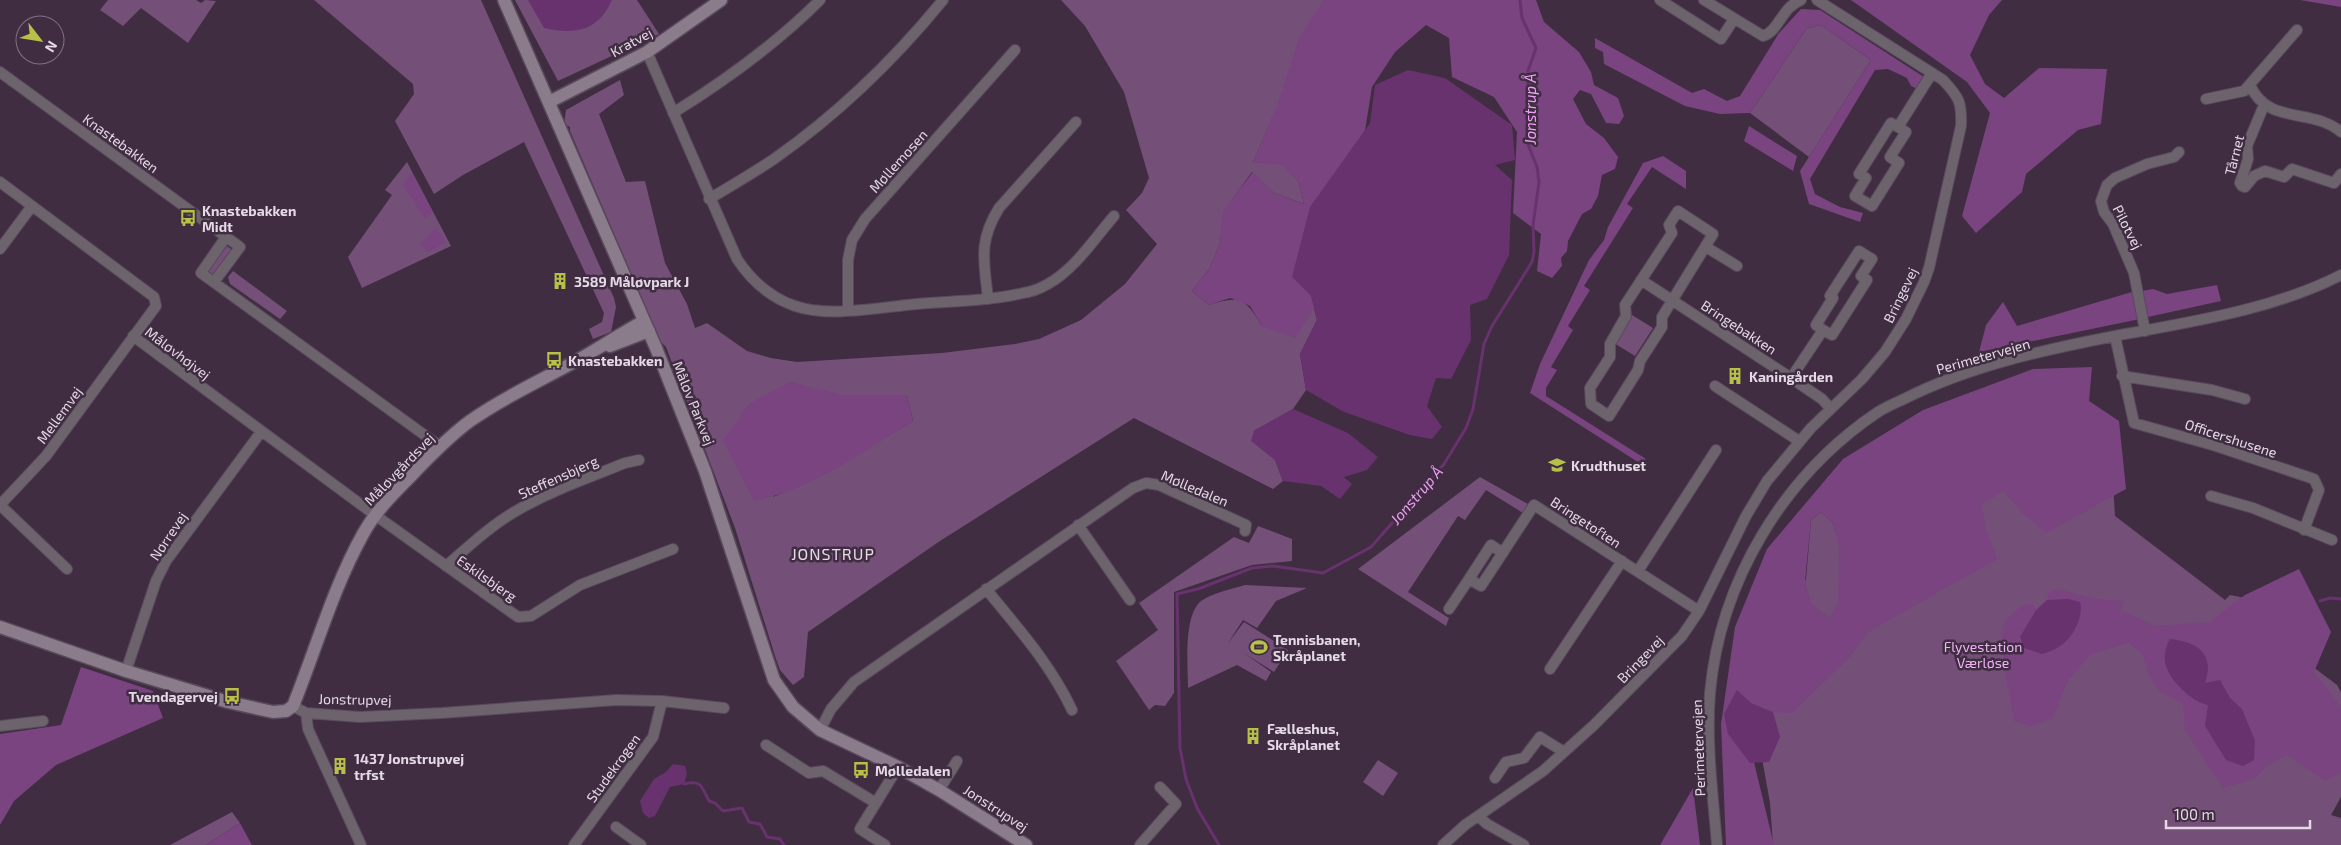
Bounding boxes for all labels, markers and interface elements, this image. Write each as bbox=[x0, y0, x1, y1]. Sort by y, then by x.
north arrow bbox=[15, 15, 65, 65]
street label: Kratvej bbox=[607, 24, 655, 60]
text: N bbox=[42, 38, 61, 56]
water label: Jonstrup Å bbox=[1521, 74, 1539, 145]
street label: Knastebakken bbox=[80, 110, 162, 176]
street label: Møllemosen bbox=[865, 126, 931, 196]
street label: Tårnet bbox=[2221, 133, 2247, 177]
place label: Knastebakken Midt bbox=[202, 202, 296, 235]
street label: Pilotvej bbox=[2110, 202, 2146, 252]
bus stop icon: Knastebakken Midt bbox=[178, 208, 198, 228]
street label: Bringevej bbox=[1879, 265, 1921, 325]
building icon: 3589 Måløvpark J bbox=[550, 271, 570, 291]
place label: 3589 Måløvpark J bbox=[574, 273, 689, 290]
street label: Bringebakken bbox=[1698, 296, 1780, 358]
street label: Måløvhøjvej bbox=[142, 323, 214, 383]
street label: Perimetervejen bbox=[1934, 334, 2032, 378]
bus stop icon: Knastebakken bbox=[544, 350, 564, 370]
place label: Knastebakken bbox=[568, 352, 662, 369]
street label: Måløv Parkvej bbox=[669, 358, 719, 448]
building icon: Kaningården bbox=[1725, 366, 1745, 386]
place label: Kaningården bbox=[1749, 368, 1833, 385]
street label: Mellemvej bbox=[33, 383, 85, 447]
street label: Officershusene bbox=[2183, 415, 2279, 461]
street label: Måløvgårdsvej bbox=[360, 429, 438, 509]
street label: Steffensbjerg bbox=[515, 452, 601, 502]
school or university icon: Krudthuset bbox=[1547, 455, 1567, 475]
place label: Krudthuset bbox=[1571, 457, 1646, 474]
water label: Jonstrup Å bbox=[1385, 462, 1446, 528]
street label: Mølledalen bbox=[1159, 466, 1231, 510]
street label: Bringetoften bbox=[1548, 493, 1624, 551]
street label: Nørrevej bbox=[146, 509, 190, 563]
district label: JONSTRUP bbox=[791, 544, 875, 563]
street label: Eskilsbjerg bbox=[454, 551, 520, 605]
place label: Tennisbanen, Skråplanet bbox=[1273, 631, 1360, 664]
street label: Bringevej bbox=[1613, 632, 1667, 686]
sports icon: Tennisbanen, Skråplanet bbox=[1249, 637, 1269, 657]
park label: Flyvestation Værløse bbox=[1944, 638, 2022, 671]
bus stop icon: Tvendagervej bbox=[222, 686, 242, 706]
place label: Tvendagervej bbox=[128, 688, 218, 705]
street label: Jonstrupvej bbox=[318, 690, 392, 708]
street label: Perimetervejen bbox=[1688, 699, 1708, 797]
place label: Fælleshus, Skråplanet bbox=[1267, 720, 1340, 753]
building icon: Fælleshus, Skråplanet bbox=[1243, 726, 1263, 746]
street label: Studekrogen bbox=[582, 730, 644, 806]
place label: 1437 Jonstrupvej trfst bbox=[354, 750, 464, 783]
building icon: 1437 Jonstrupvej trfst bbox=[330, 756, 350, 776]
bus stop icon: Mølledalen bbox=[851, 760, 871, 780]
place label: Mølledalen bbox=[875, 762, 950, 779]
street label: Jonstrupvej bbox=[961, 781, 1031, 835]
scale bar bbox=[2166, 798, 2310, 830]
text: 100 m bbox=[2174, 805, 2215, 823]

